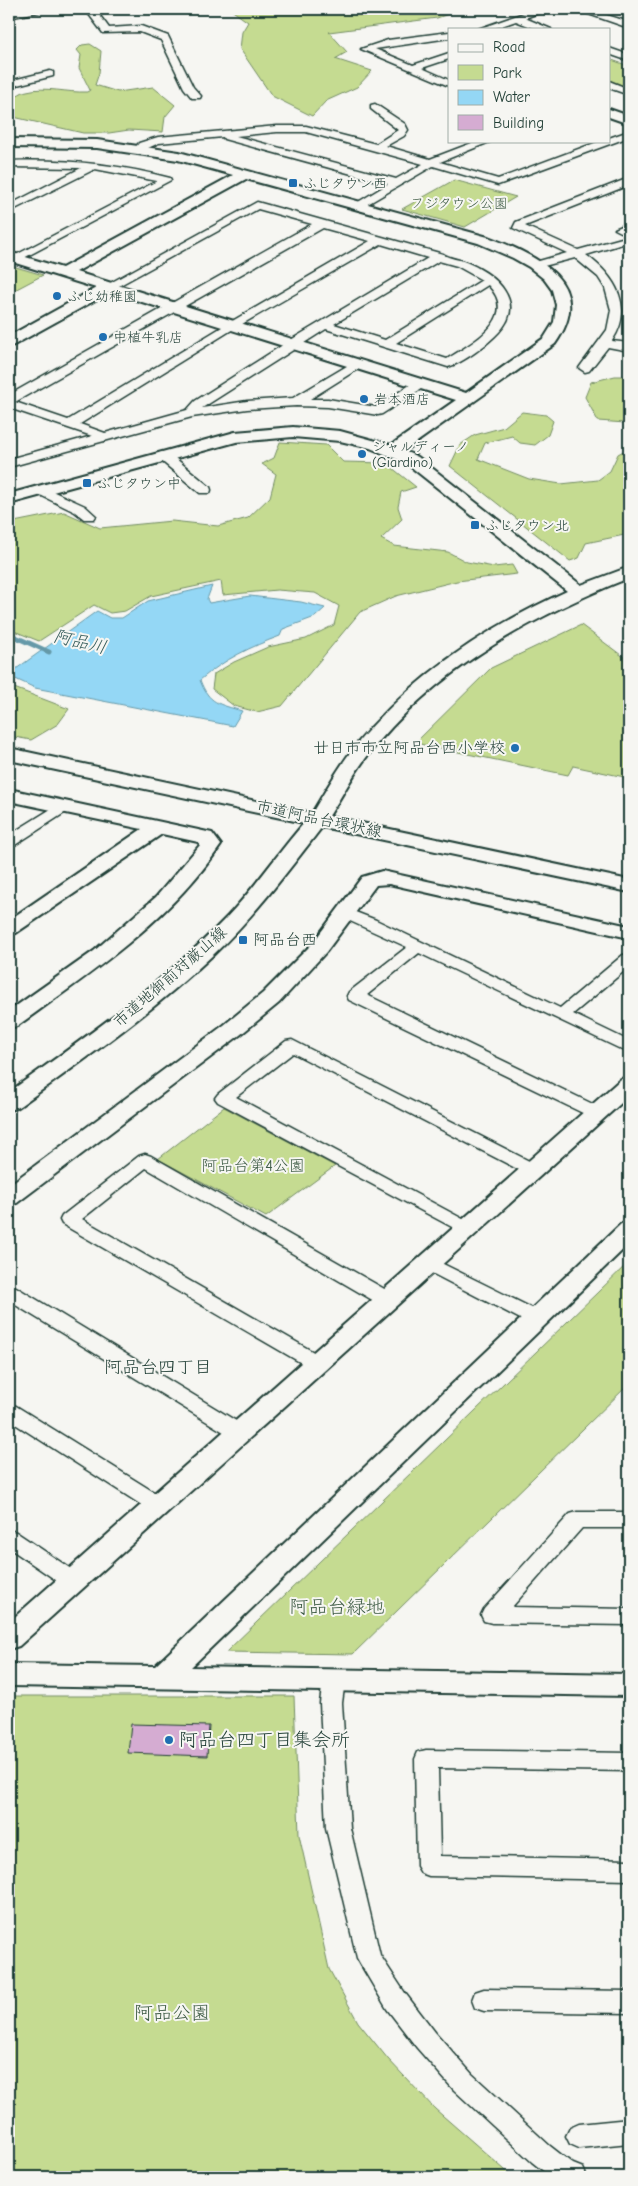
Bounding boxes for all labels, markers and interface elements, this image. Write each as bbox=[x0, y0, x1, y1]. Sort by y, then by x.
legend bbox=[448, 28, 610, 142]
text: Road bbox=[493, 38, 525, 56]
text: Park bbox=[493, 64, 522, 82]
text: Water bbox=[493, 88, 530, 106]
text: Building bbox=[493, 114, 544, 132]
place label: ふじタウン西 bbox=[303, 175, 387, 192]
marker: ふじタウン西 bbox=[287, 177, 299, 189]
park label: フジタウン公園 bbox=[410, 195, 508, 212]
place label: ふじ幼稚園 bbox=[67, 288, 137, 305]
marker: ふじ幼稚園 bbox=[51, 290, 63, 302]
place label: 中植牛乳店 bbox=[113, 329, 183, 346]
marker: 中植牛乳店 bbox=[97, 331, 109, 343]
place label: 岩本酒店 bbox=[374, 391, 430, 408]
marker: 岩本酒店 bbox=[358, 393, 370, 405]
place label: ジャルディーノ (Giardino) bbox=[372, 438, 469, 471]
marker: ジャルディーノ (Giardino) bbox=[356, 448, 368, 460]
place label: ふじタウン中 bbox=[97, 475, 181, 492]
marker: ふじタウン中 bbox=[81, 477, 93, 489]
place label: ふじタウン北 bbox=[485, 517, 569, 534]
marker: ふじタウン北 bbox=[469, 519, 481, 531]
water label: 阿品川 bbox=[51, 626, 109, 658]
place label: 廿日市市立阿品台西小学校 bbox=[313, 739, 505, 757]
marker: 廿日市市立阿品台西小学校 bbox=[509, 742, 521, 754]
street label: 市道阿品台環状線 bbox=[255, 797, 383, 841]
street label: 市道地御前対厳山線 bbox=[110, 923, 230, 1031]
place label: 阿品台西 bbox=[253, 931, 317, 949]
marker: 阿品台西 bbox=[237, 934, 249, 946]
park label: 阿品台第4公園 bbox=[201, 1157, 305, 1175]
district label: 阿品台四丁目 bbox=[104, 1357, 212, 1378]
park label: 阿品台緑地 bbox=[289, 1596, 385, 1618]
place label: 阿品台四丁目集会所 bbox=[179, 1729, 350, 1751]
marker: 阿品台四丁目集会所 bbox=[163, 1734, 175, 1746]
park label: 阿品公園 bbox=[134, 2002, 210, 2024]

